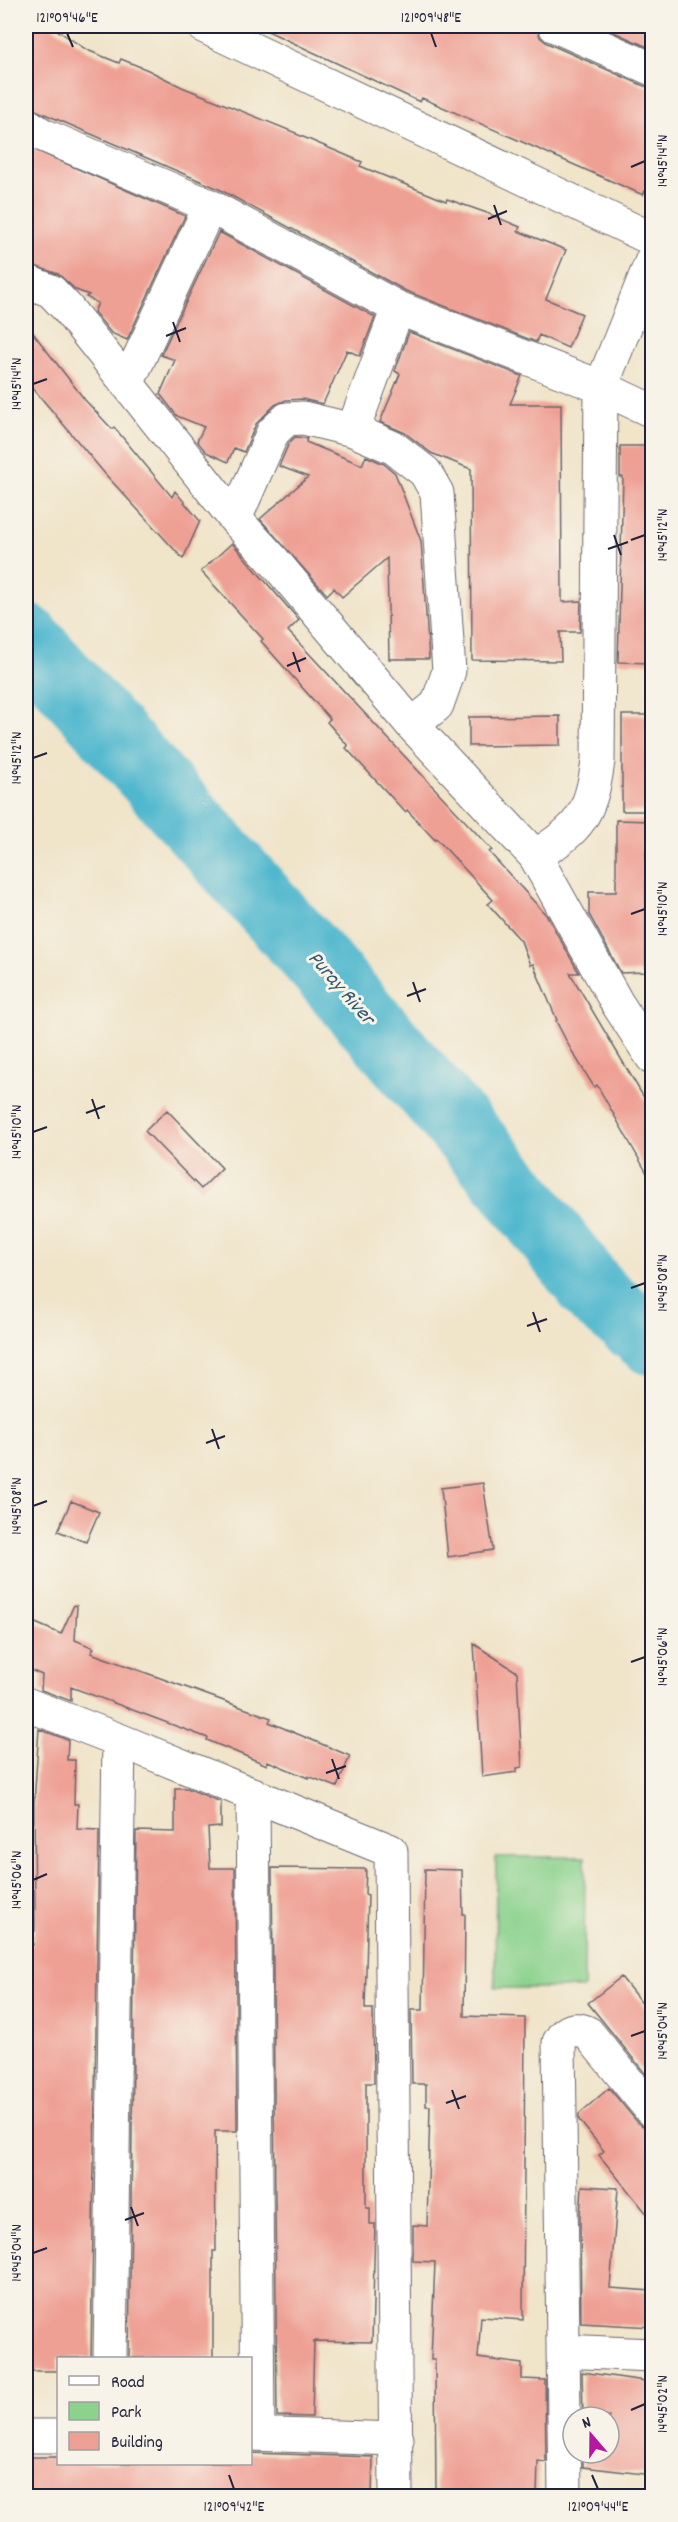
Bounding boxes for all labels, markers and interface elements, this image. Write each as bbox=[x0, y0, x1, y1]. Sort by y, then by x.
text: 121°09'46"E bbox=[36, 8, 98, 30]
text: 121°09'48"E bbox=[401, 8, 461, 30]
text: 14°45'14"N bbox=[653, 135, 675, 187]
text: 14°45'14"N bbox=[7, 358, 29, 410]
text: 14°45'12"N bbox=[653, 508, 675, 562]
text: 14°45'12"N bbox=[7, 731, 29, 785]
text: 14°45'10"N bbox=[653, 882, 675, 936]
water label: Puray River bbox=[299, 945, 382, 1034]
text: 14°45'10"N bbox=[7, 1105, 29, 1159]
text: 14°45'08"N bbox=[653, 1254, 675, 1312]
text: 14°45'08"N bbox=[7, 1477, 29, 1535]
text: 14°45'06"N bbox=[653, 1628, 675, 1686]
text: 14°45'06"N bbox=[7, 1851, 29, 1909]
text: 14°45'04"N bbox=[653, 2002, 675, 2060]
text: 14°45'04"N bbox=[7, 2224, 29, 2282]
legend bbox=[57, 2357, 252, 2465]
text: Road bbox=[111, 2371, 145, 2396]
text: 14°45'02"N bbox=[653, 2375, 675, 2433]
text: Park bbox=[111, 2401, 142, 2426]
north arrow bbox=[561, 2405, 621, 2465]
text: N bbox=[579, 2411, 594, 2435]
text: Building bbox=[111, 2431, 163, 2456]
text: 121°09'42"E bbox=[204, 2497, 265, 2519]
text: 121°09'44"E bbox=[568, 2497, 628, 2519]

